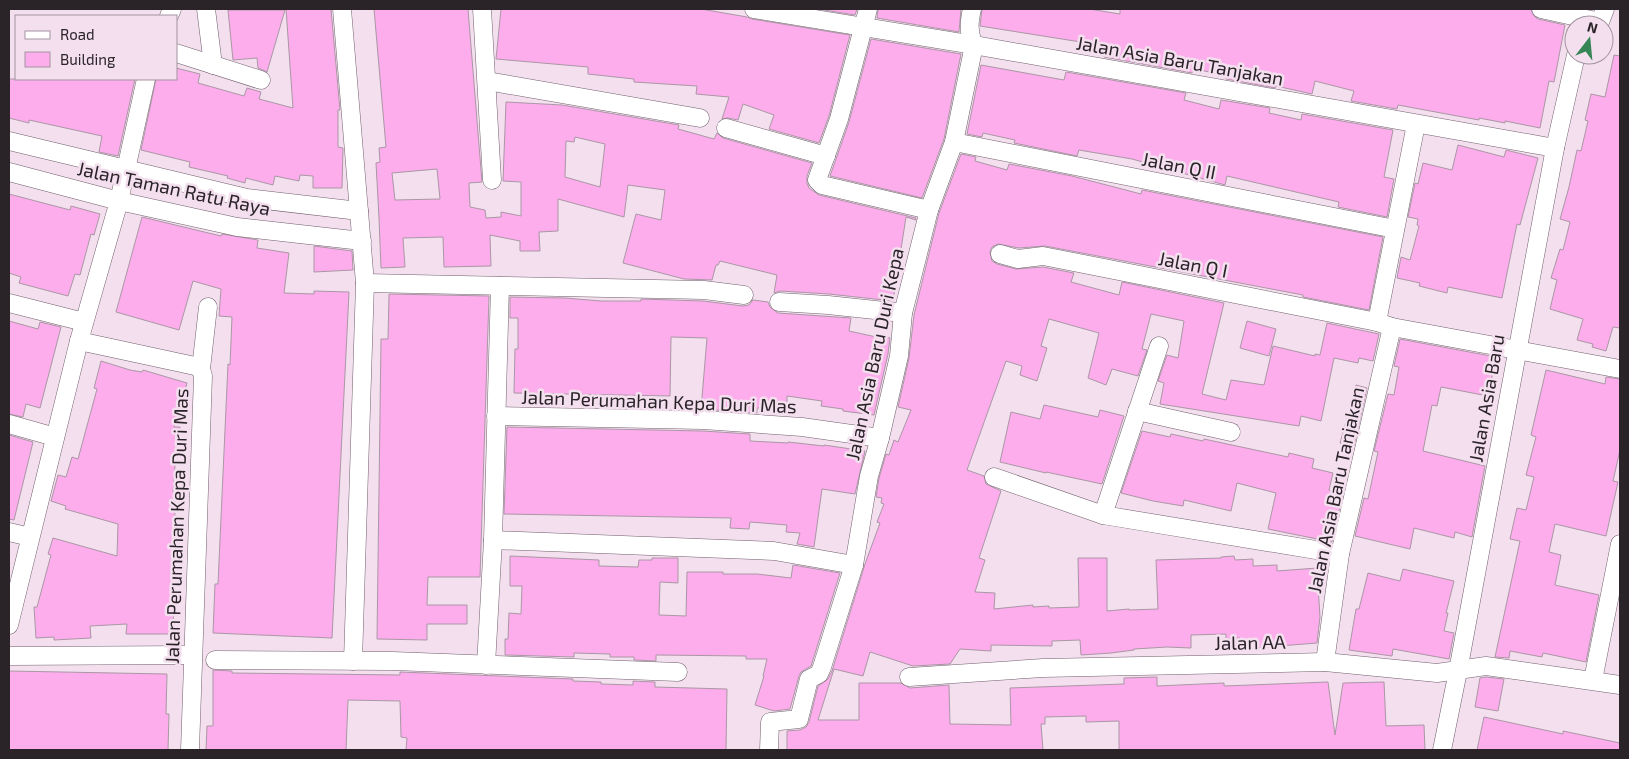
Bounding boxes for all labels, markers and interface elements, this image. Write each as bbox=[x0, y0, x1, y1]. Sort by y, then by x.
legend bbox=[15, 15, 178, 80]
north arrow bbox=[1564, 15, 1614, 65]
text: N bbox=[1586, 17, 1600, 37]
text: Road bbox=[60, 25, 95, 43]
street label: Jalan Asia Baru Tanjakan bbox=[1075, 30, 1285, 90]
text: Building bbox=[60, 50, 116, 68]
street label: Jalan Q II bbox=[1140, 147, 1218, 183]
street label: Jalan Taman Ratu Raya bbox=[75, 156, 273, 220]
street label: Jalan Asia Baru Duri Kepa bbox=[840, 246, 908, 462]
street label: Jalan Q I bbox=[1156, 246, 1230, 282]
street label: Jalan Asia Baru bbox=[1463, 332, 1509, 464]
street label: Jalan Perumahan Kepa Duri Mas bbox=[521, 385, 797, 417]
street label: Jalan Asia Baru Tanjakan bbox=[1302, 385, 1368, 595]
street label: Jalan Perumahan Kepa Duri Mas bbox=[160, 388, 192, 664]
street label: Jalan AA bbox=[1214, 630, 1286, 654]

